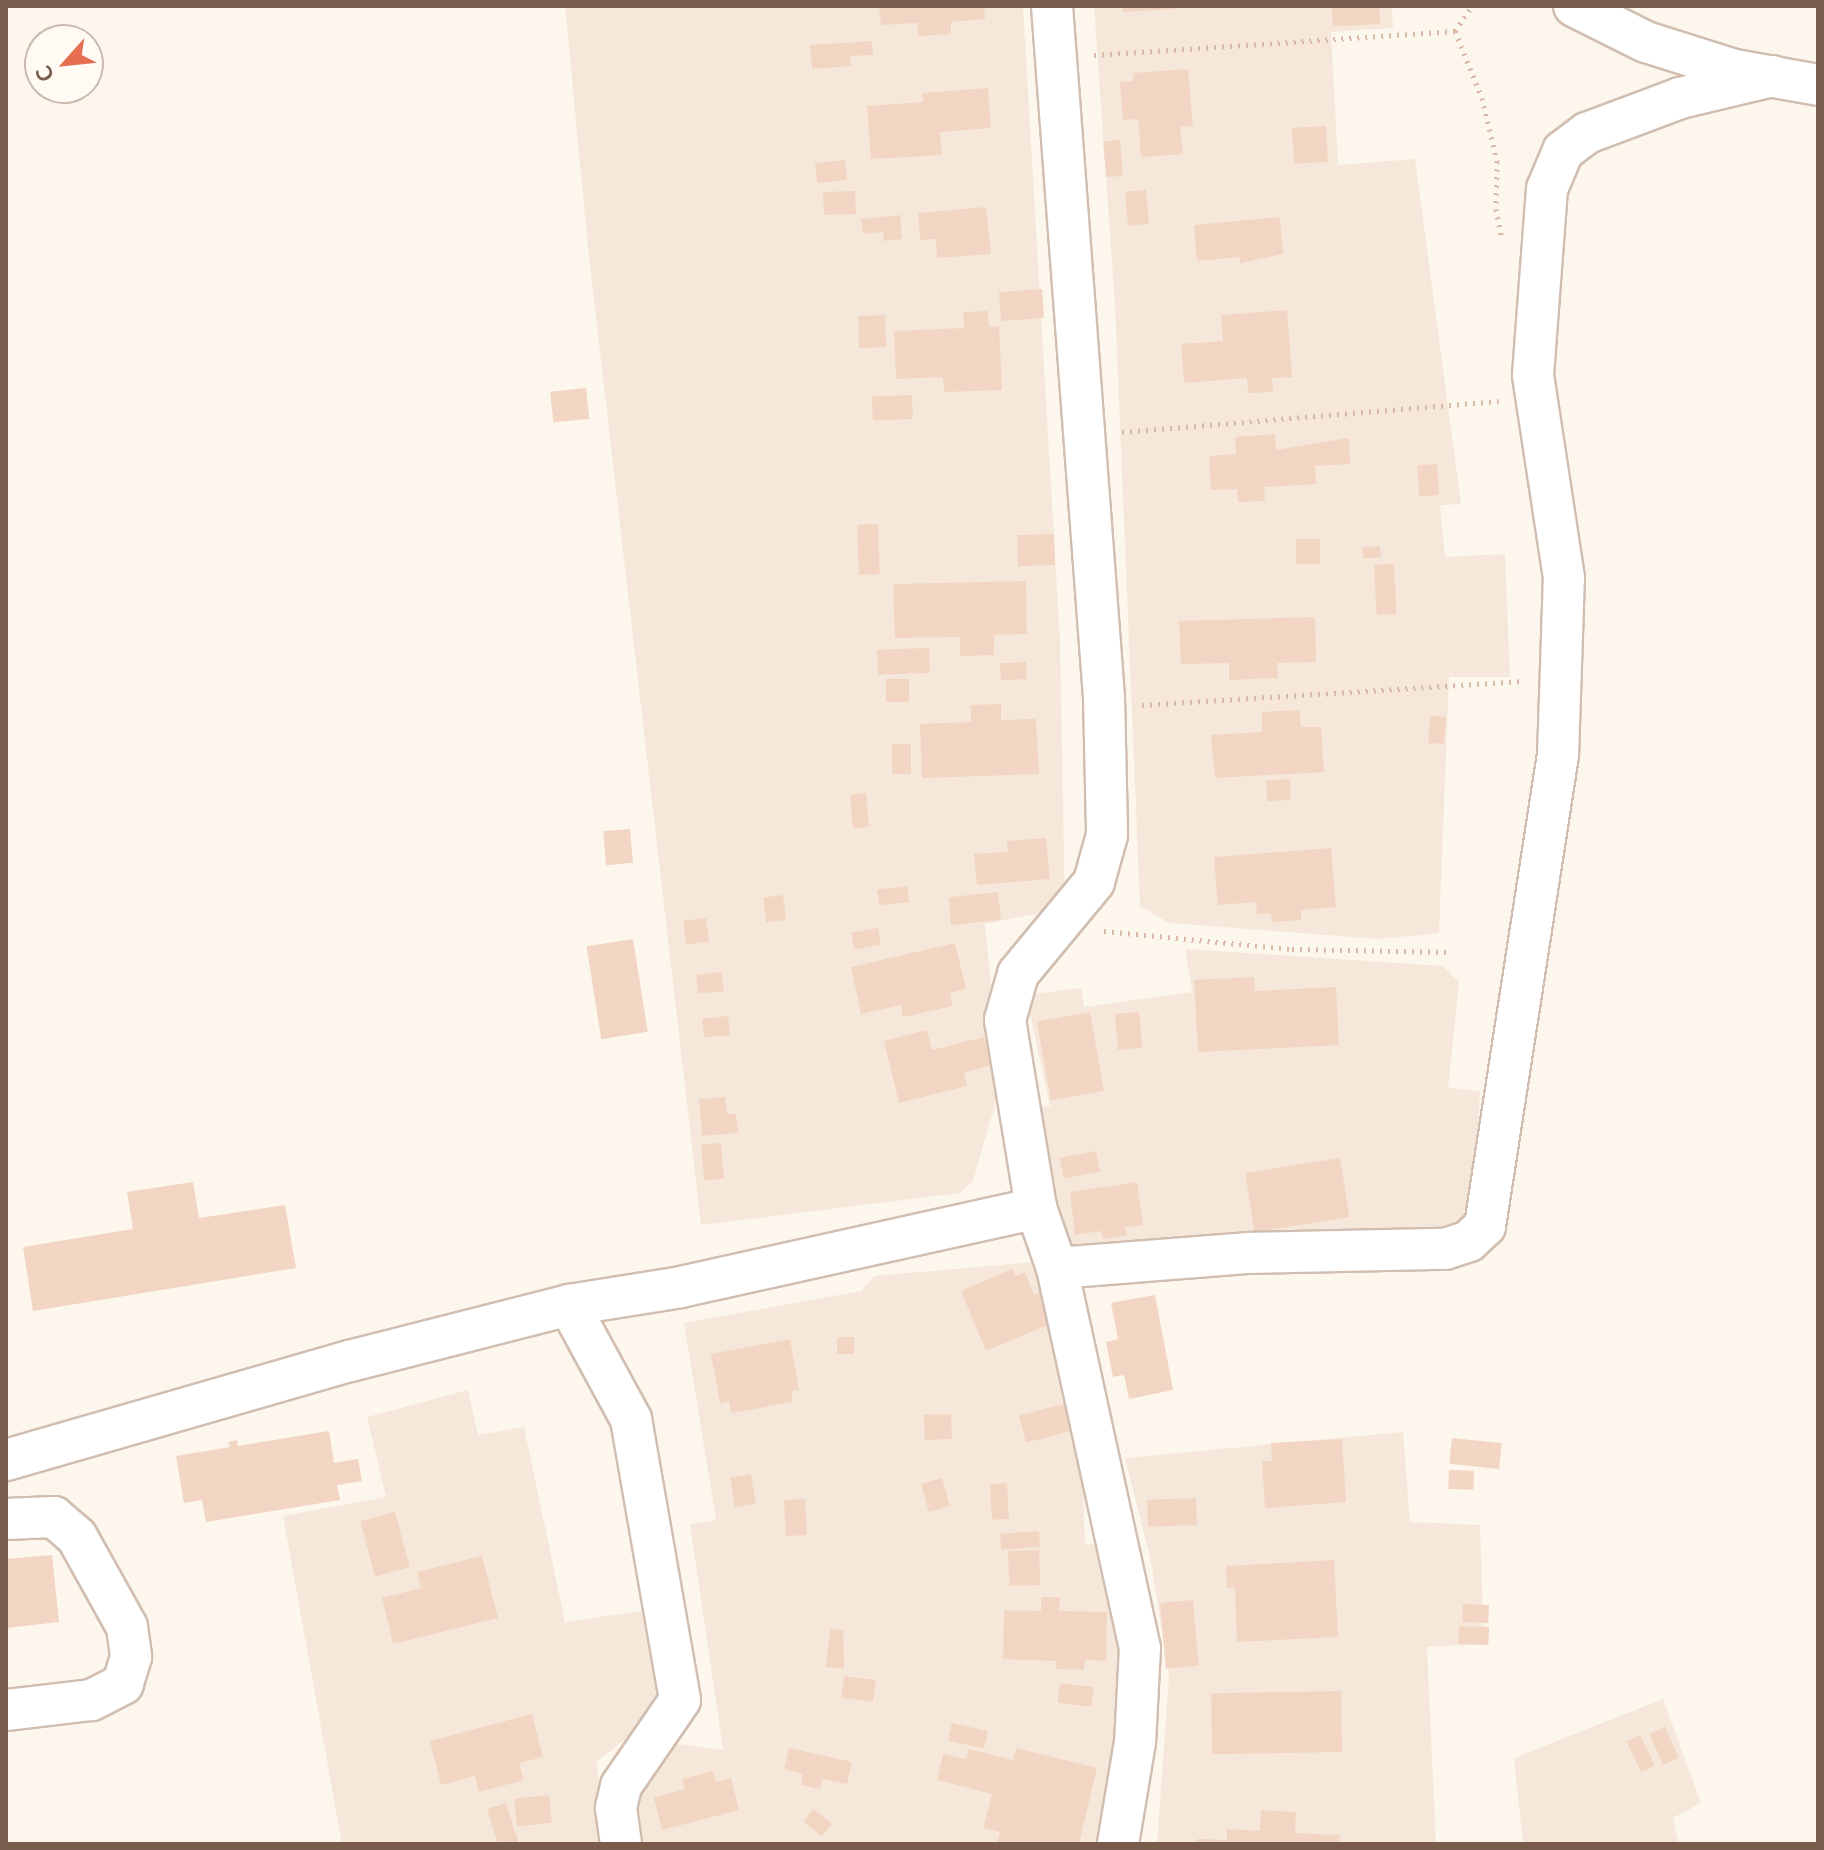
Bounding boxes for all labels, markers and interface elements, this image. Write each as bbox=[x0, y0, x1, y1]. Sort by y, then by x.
north arrow bbox=[24, 24, 104, 104]
text: С bbox=[29, 61, 60, 87]

